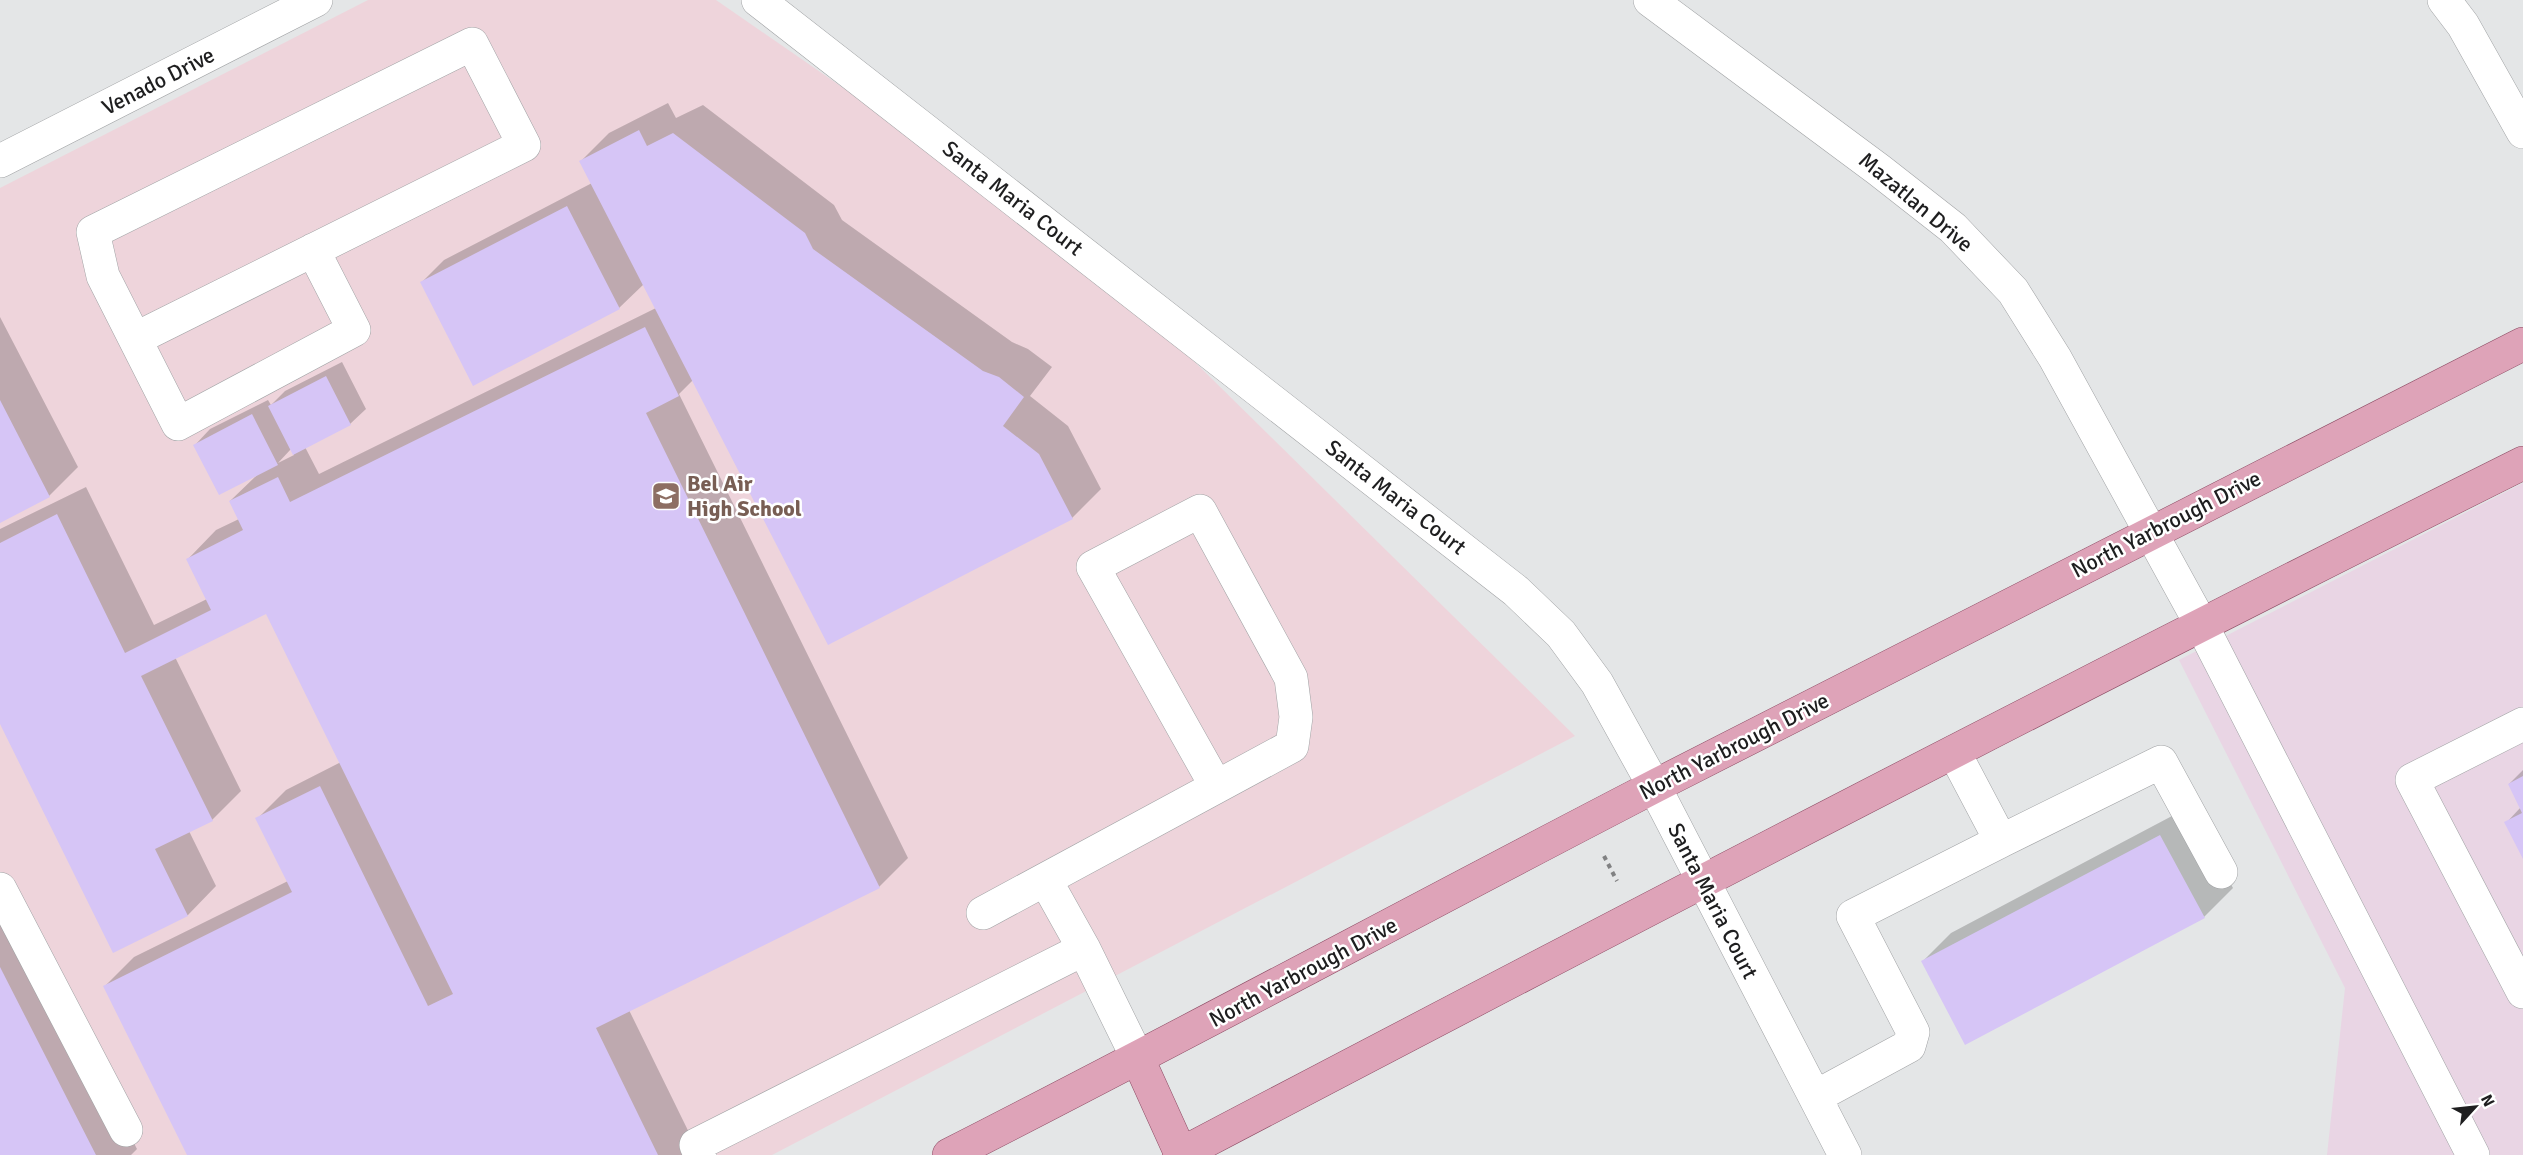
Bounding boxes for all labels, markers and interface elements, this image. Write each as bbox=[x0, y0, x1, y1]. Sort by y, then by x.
street label: Venado Drive bbox=[97, 41, 219, 121]
street label: Santa Maria Court bbox=[937, 135, 1089, 262]
street label: Mazatlan Drive bbox=[1853, 146, 1979, 258]
street label: Santa Maria Court bbox=[1320, 434, 1472, 561]
street label: North Yarbrough Drive bbox=[2067, 464, 2265, 584]
place label: Bel Air High School bbox=[687, 470, 802, 522]
school or university icon: Bel Air High School bbox=[650, 480, 682, 512]
street label: North Yarbrough Drive bbox=[1635, 686, 1833, 806]
street label: Santa Maria Court bbox=[1662, 819, 1764, 984]
street label: North Yarbrough Drive bbox=[1204, 911, 1402, 1033]
north arrow bbox=[2445, 1077, 2505, 1137]
text: N bbox=[2476, 1091, 2499, 1110]

